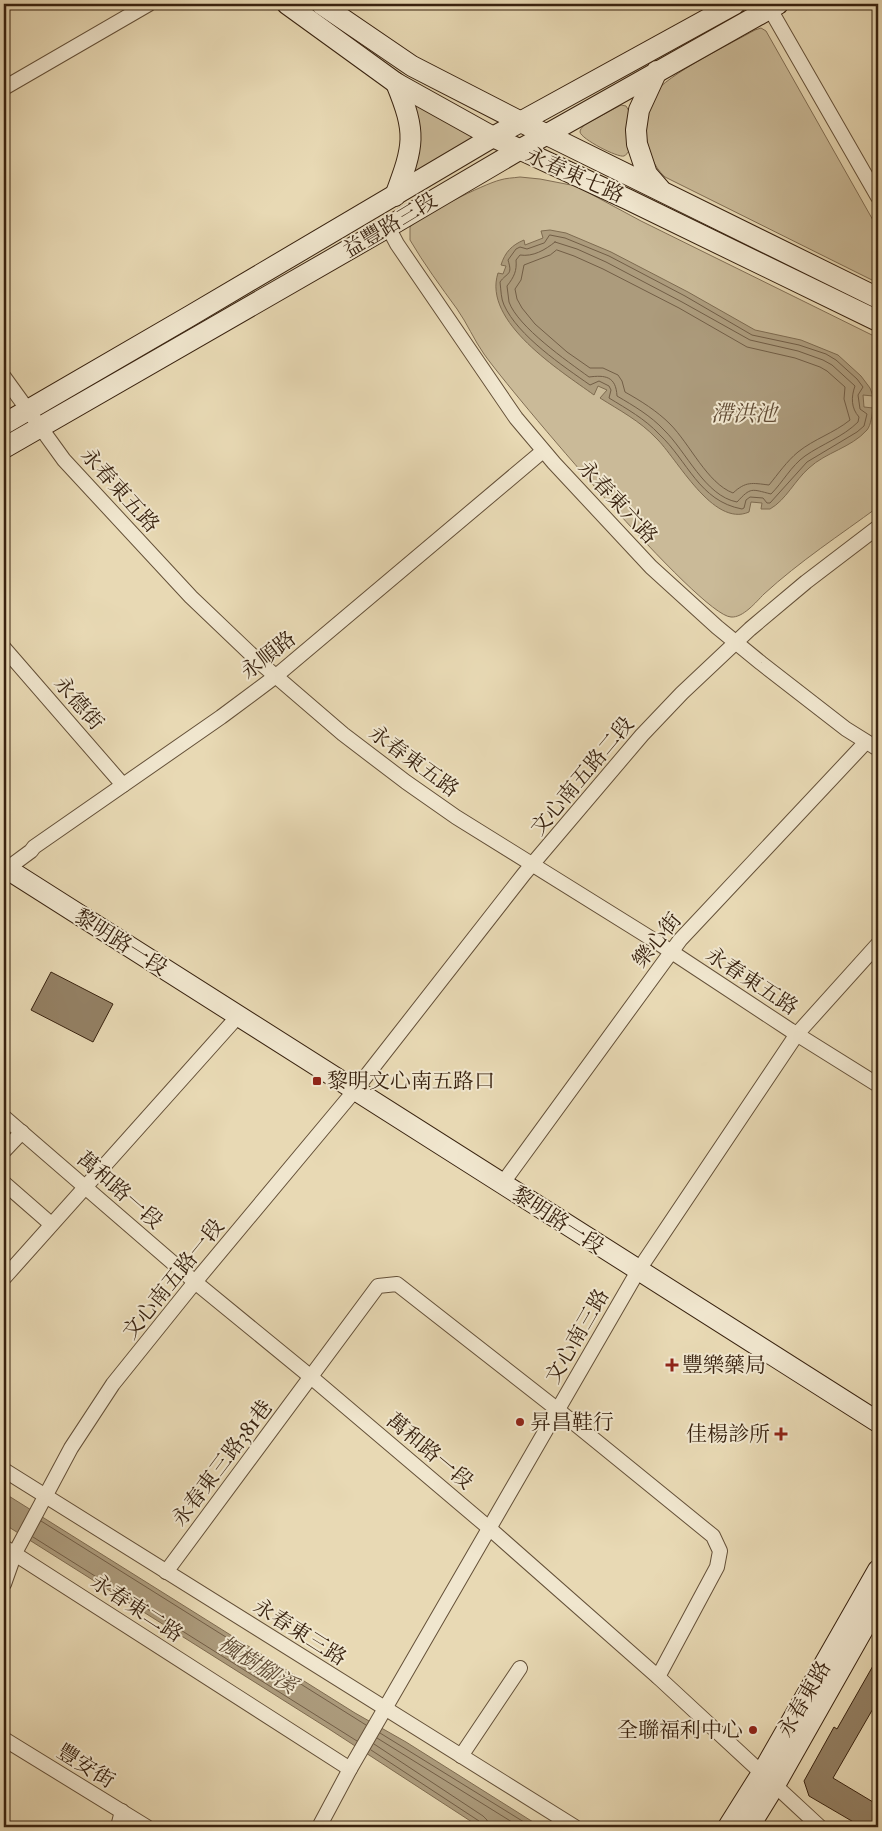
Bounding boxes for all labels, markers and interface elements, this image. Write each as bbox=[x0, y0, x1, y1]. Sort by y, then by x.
street label: 永春東七路 bbox=[521, 142, 628, 209]
street label: 益豐路三段 bbox=[338, 187, 442, 264]
water label: 滯洪池 bbox=[711, 400, 779, 428]
street label: 永春東五路 bbox=[74, 442, 165, 538]
street label: 永春東六路 bbox=[572, 455, 663, 550]
street label: 永順路 bbox=[235, 625, 301, 685]
street label: 永德街 bbox=[48, 671, 109, 736]
street label: 文心南五路二段 bbox=[525, 711, 640, 841]
street label: 永春東五路 bbox=[363, 720, 464, 803]
street label: 黎明路一段 bbox=[69, 903, 172, 982]
street label: 樂心街 bbox=[627, 907, 688, 973]
street label: 永春東五路 bbox=[700, 942, 803, 1021]
place label: 黎明文心南五路口 bbox=[327, 1068, 495, 1095]
marker: 黎明文心南五路口 bbox=[311, 1075, 323, 1087]
street label: 萬和路一段 bbox=[71, 1146, 168, 1235]
street label: 黎明路一段 bbox=[506, 1181, 609, 1260]
street label: 文心南五路一段 bbox=[117, 1214, 230, 1345]
street label: 文心南三路 bbox=[539, 1284, 615, 1388]
place label: 豐樂藥局 bbox=[682, 1352, 766, 1379]
marker: 豐樂藥局 bbox=[666, 1359, 678, 1371]
street label: 永春東三路381巷 bbox=[166, 1395, 279, 1532]
street label: 萬和路一段 bbox=[381, 1407, 479, 1495]
place label: 昇昌鞋行 bbox=[530, 1409, 614, 1436]
marker: 昇昌鞋行 bbox=[514, 1416, 526, 1428]
place label: 佳楊診所 bbox=[686, 1421, 770, 1448]
marker: 佳楊診所 bbox=[774, 1427, 788, 1441]
street label: 永春東二路 bbox=[85, 1569, 188, 1648]
street label: 永春東三路 bbox=[248, 1593, 351, 1672]
water label: 楓樹腳溪 bbox=[213, 1630, 304, 1701]
street label: 永春東路 bbox=[772, 1656, 837, 1742]
place label: 全聯福利中心 bbox=[617, 1717, 743, 1744]
marker: 全聯福利中心 bbox=[747, 1724, 759, 1736]
street label: 豐安街 bbox=[52, 1738, 120, 1795]

